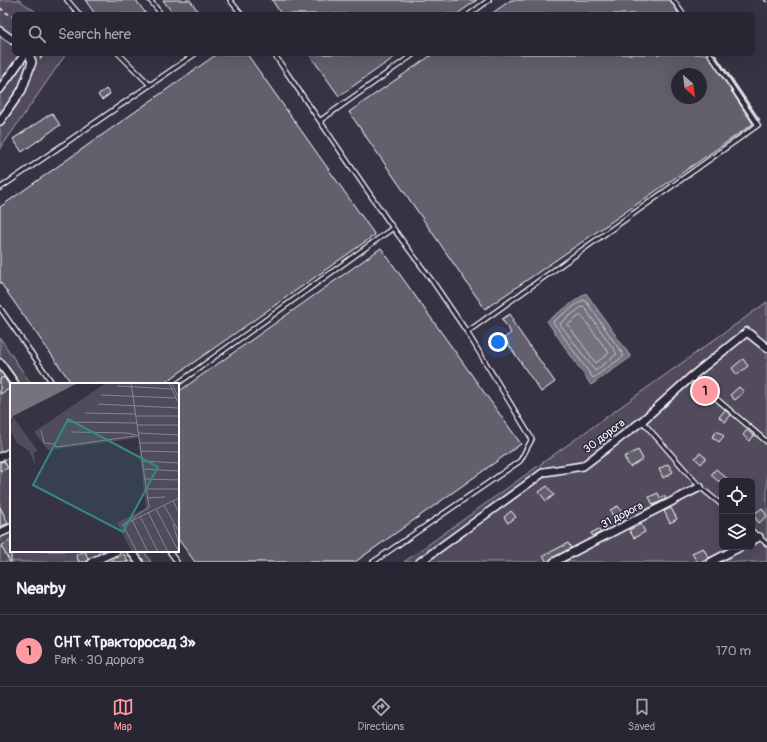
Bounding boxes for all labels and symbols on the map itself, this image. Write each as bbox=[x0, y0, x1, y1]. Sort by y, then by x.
north arrow bbox=[671, 68, 707, 104]
your location bbox=[488, 332, 508, 352]
pin: 1 bbox=[692, 376, 718, 406]
inset map bbox=[10, 383, 179, 552]
street label: 30 дорога bbox=[581, 416, 627, 456]
street label: 31 дорога bbox=[599, 499, 645, 531]

